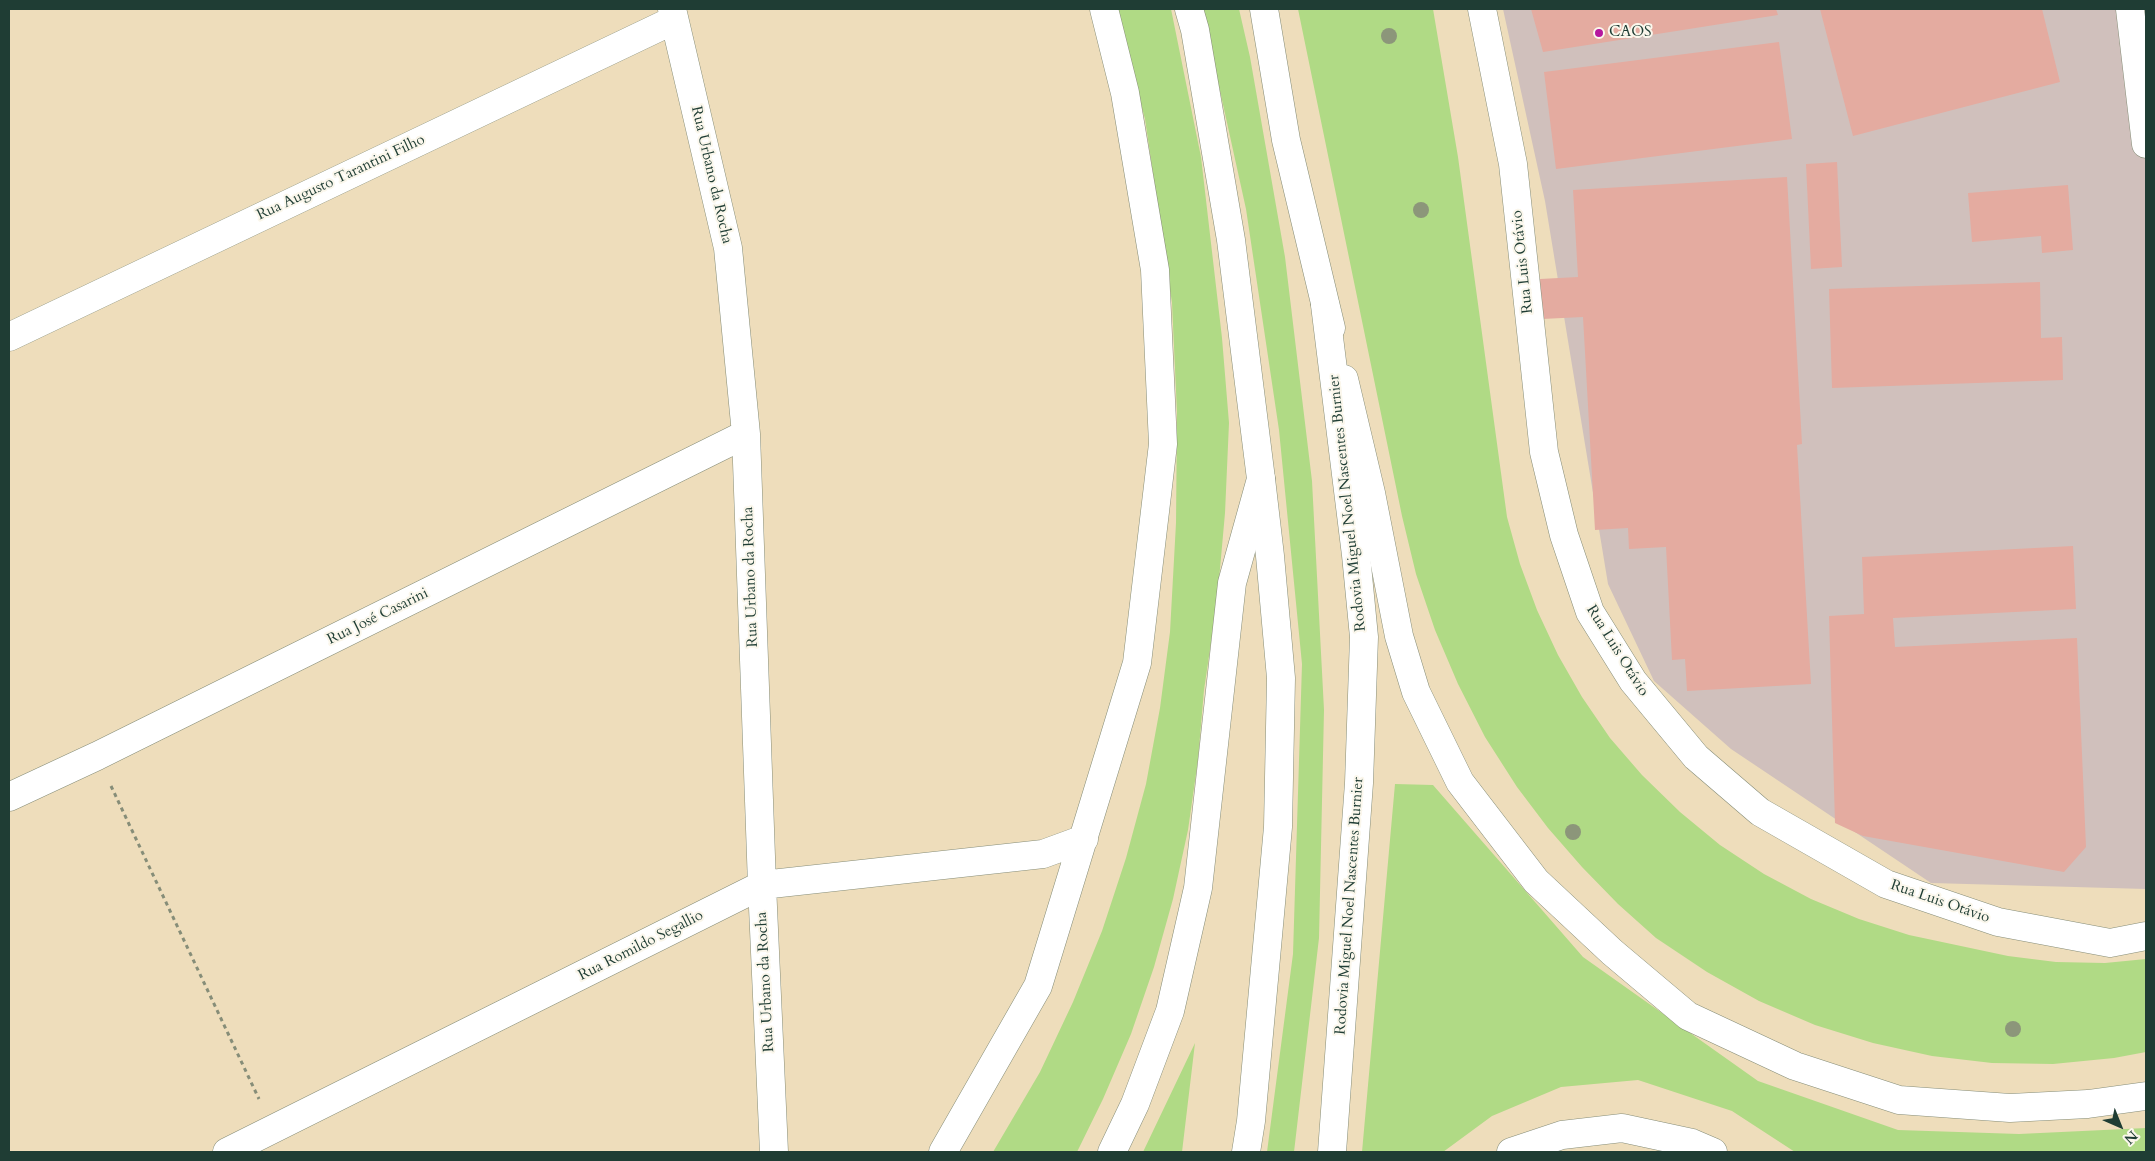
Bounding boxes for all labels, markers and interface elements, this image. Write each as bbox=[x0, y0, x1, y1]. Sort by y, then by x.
place label: CAOS bbox=[1609, 24, 1652, 42]
marker: CAOS bbox=[1593, 27, 1605, 39]
street label: Rua Urbano da Rocha bbox=[686, 104, 736, 246]
street label: Rua Augusto Tarantini Filho bbox=[254, 131, 428, 225]
street label: Rua Luis Otávio bbox=[1509, 209, 1537, 315]
street label: Rodovia Miguel Noel Nascentes Burnier bbox=[1326, 374, 1370, 632]
street label: Rua Urbano da Rocha bbox=[740, 506, 762, 648]
street label: Rua José Casarini bbox=[325, 585, 431, 649]
street label: Rua Luis Otávio bbox=[1582, 602, 1652, 700]
street label: Rodovia Miguel Noel Nascentes Burnier bbox=[1332, 777, 1368, 1035]
street label: Rua Luis Otávio bbox=[1888, 877, 1992, 927]
street label: Rua Romildo Segallio bbox=[576, 907, 706, 985]
street label: Rua Urbano da Rocha bbox=[753, 911, 779, 1053]
north arrow bbox=[2095, 1101, 2145, 1151]
text: N bbox=[2120, 1126, 2142, 1148]

